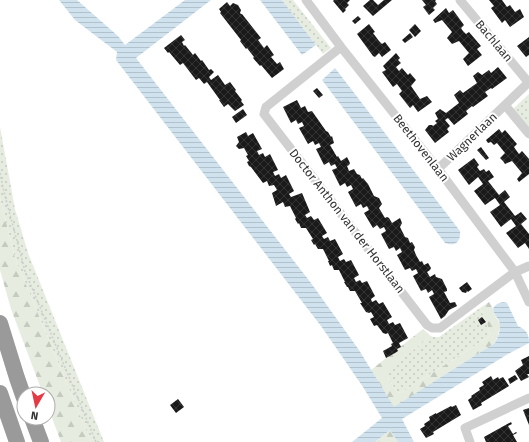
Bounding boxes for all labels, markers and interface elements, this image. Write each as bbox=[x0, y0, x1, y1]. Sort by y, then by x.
street label: Bachlaan bbox=[473, 17, 515, 65]
street label: Wagnerlaan bbox=[444, 110, 500, 164]
street label: Beethovenlaan bbox=[390, 112, 452, 184]
street label: Doctor Anthon van der Horstlaan bbox=[286, 146, 408, 296]
north arrow bbox=[16, 386, 56, 426]
text: N bbox=[30, 408, 39, 422]

